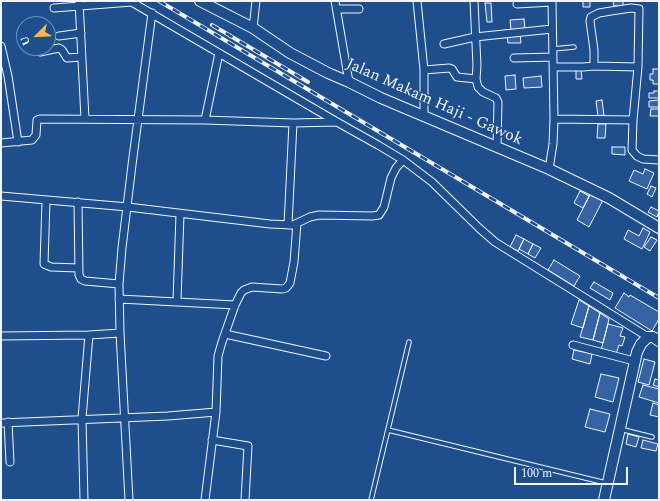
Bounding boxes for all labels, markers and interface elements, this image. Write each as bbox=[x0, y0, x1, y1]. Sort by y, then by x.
north arrow bbox=[16, 16, 56, 56]
text: U bbox=[16, 33, 35, 48]
street label: Jalan Makam Haji - Gawok bbox=[343, 55, 525, 151]
scale bar bbox=[516, 459, 630, 485]
text: 100 m bbox=[521, 464, 552, 483]

